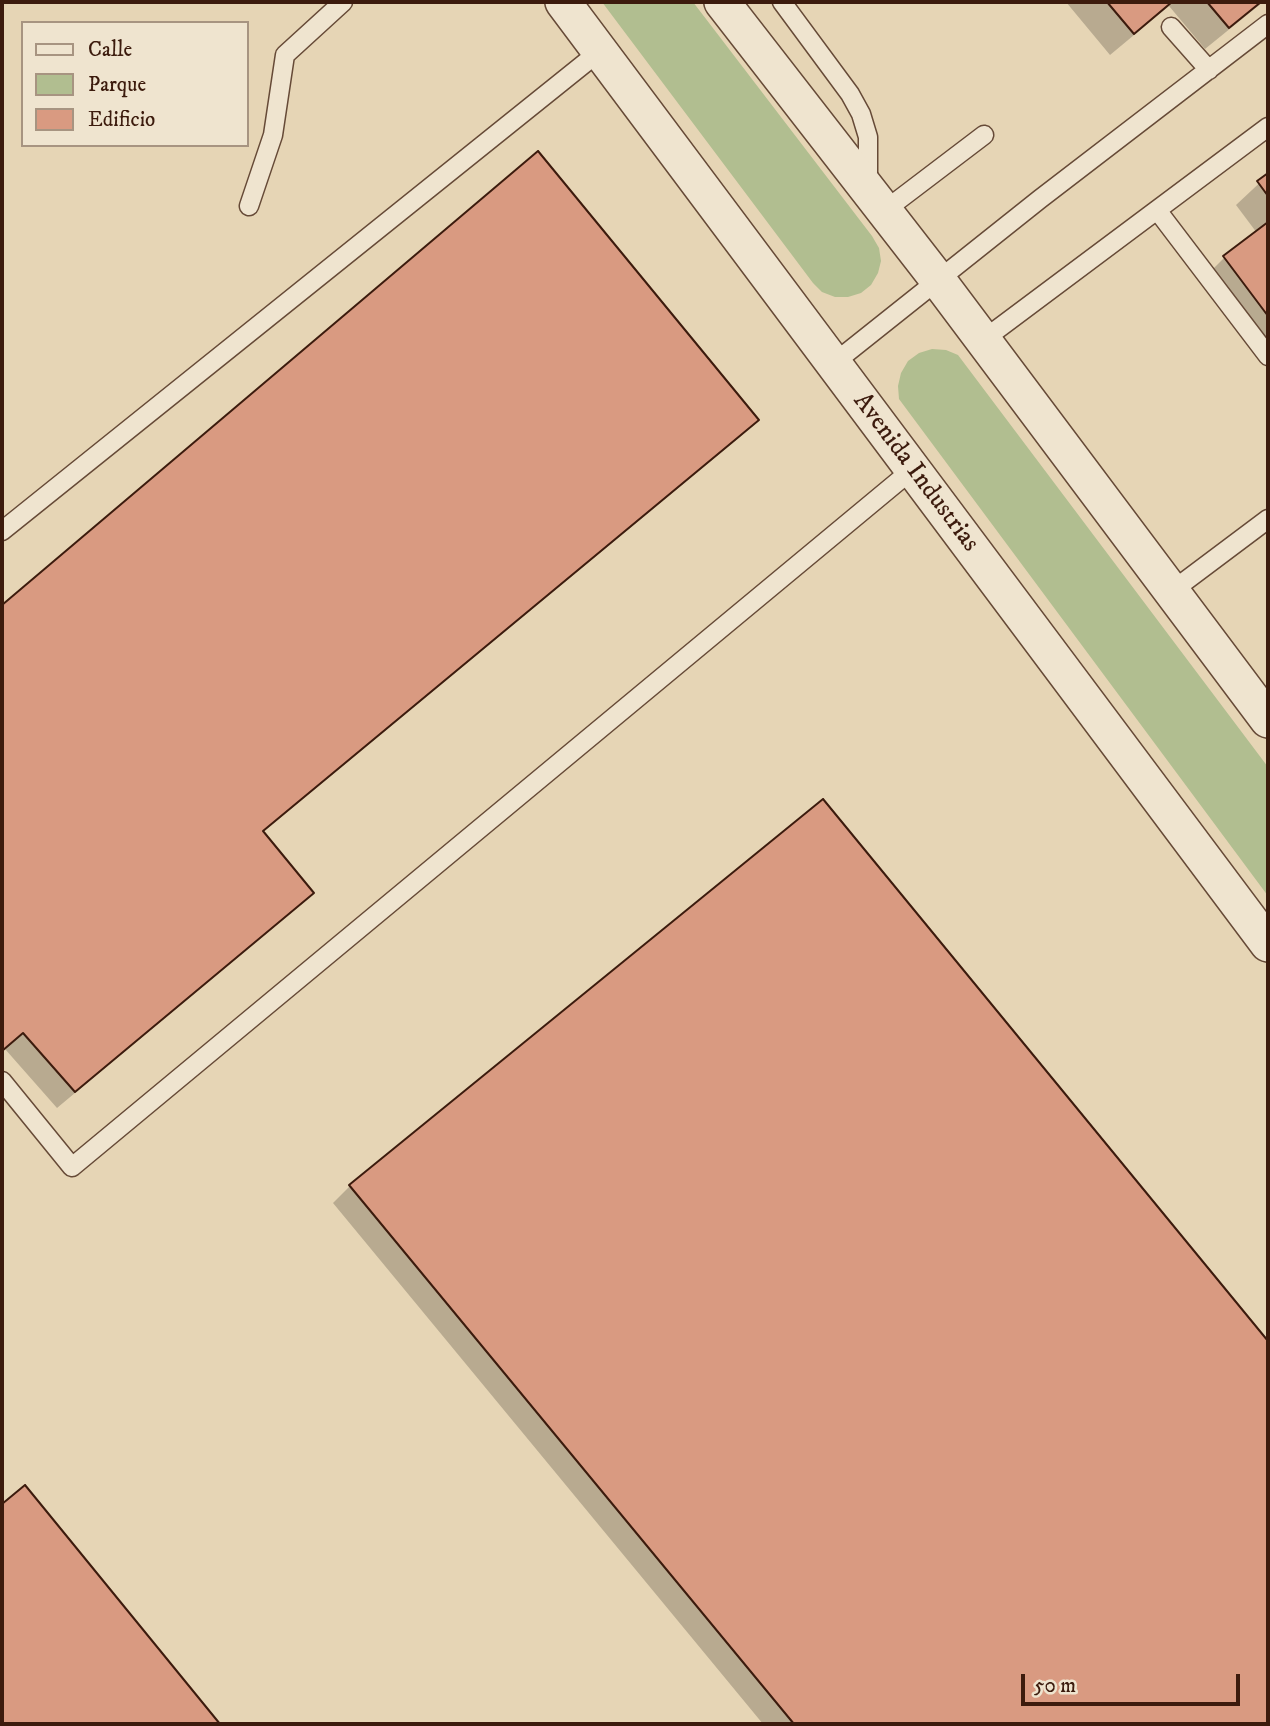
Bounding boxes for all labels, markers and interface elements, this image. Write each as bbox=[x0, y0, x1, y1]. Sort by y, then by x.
legend bbox=[21, 21, 248, 147]
text: Calle bbox=[88, 37, 132, 63]
text: Parque bbox=[88, 72, 146, 98]
text: Edificio bbox=[88, 107, 155, 133]
street label: Avenida Industrias bbox=[845, 387, 985, 559]
scale bar bbox=[1025, 1660, 1244, 1704]
text: 50 m bbox=[1034, 1673, 1076, 1699]

